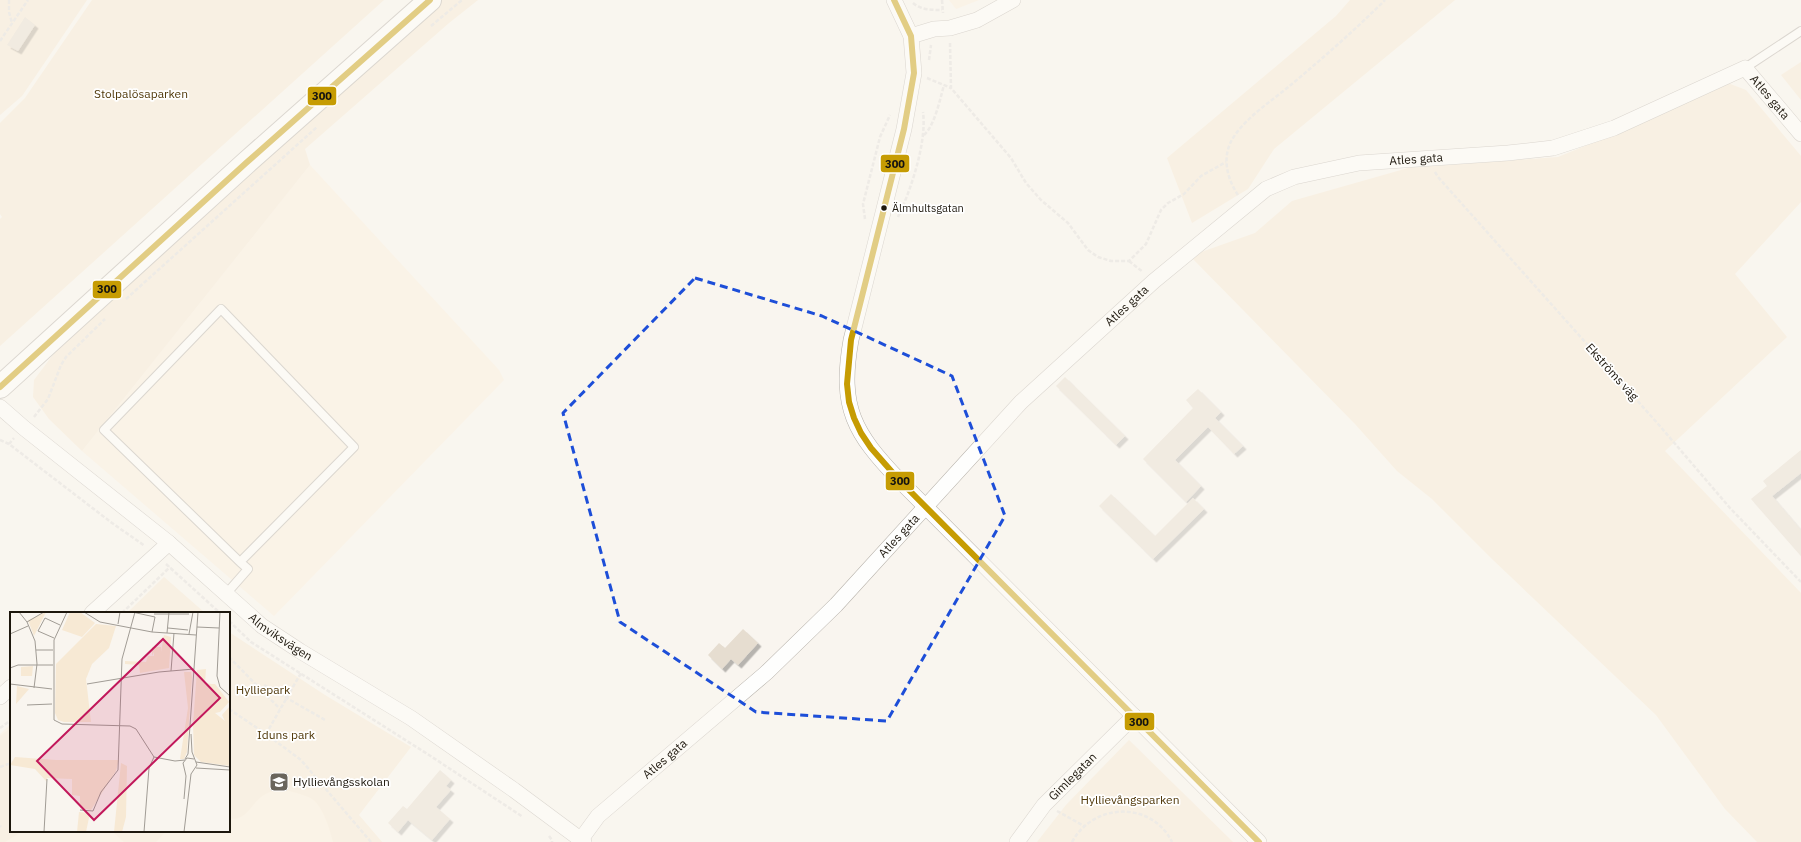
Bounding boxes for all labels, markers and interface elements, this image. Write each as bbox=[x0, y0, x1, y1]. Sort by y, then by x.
street label: Atles gata bbox=[1747, 72, 1794, 123]
park label: Stolpalösaparken bbox=[94, 86, 188, 101]
line badge: 300 bbox=[307, 86, 337, 106]
text: 300 bbox=[312, 89, 332, 103]
street label: Atles gata bbox=[1389, 149, 1444, 168]
line badge: 300 bbox=[880, 154, 910, 173]
text: 300 bbox=[885, 157, 905, 171]
place label: Älmhultsgatan bbox=[892, 201, 964, 215]
marker: Älmhultsgatan bbox=[879, 203, 889, 213]
line badge: 300 bbox=[92, 280, 122, 299]
street label: Atles gata bbox=[1101, 281, 1152, 329]
text: 300 bbox=[97, 282, 117, 296]
street label: Ekströms väg bbox=[1583, 340, 1642, 404]
line badge: 300 bbox=[885, 471, 915, 491]
text: 300 bbox=[890, 474, 910, 488]
street label: Atles gata bbox=[875, 510, 923, 560]
street label: Almviksvägen bbox=[246, 610, 315, 664]
inset map bbox=[10, 612, 230, 832]
park label: Hylliepark bbox=[236, 682, 291, 697]
line badge: 300 bbox=[1124, 712, 1155, 731]
text: 300 bbox=[1129, 715, 1149, 729]
park label: Iduns park bbox=[257, 727, 316, 742]
street label: Atles gata bbox=[639, 735, 690, 782]
street label: Gimlegatan bbox=[1045, 749, 1100, 803]
school or university icon: Hyllievångsskolan bbox=[268, 771, 290, 793]
place label: Hyllievångsskolan bbox=[293, 774, 390, 789]
park label: Hyllievångsparken bbox=[1081, 792, 1179, 807]

